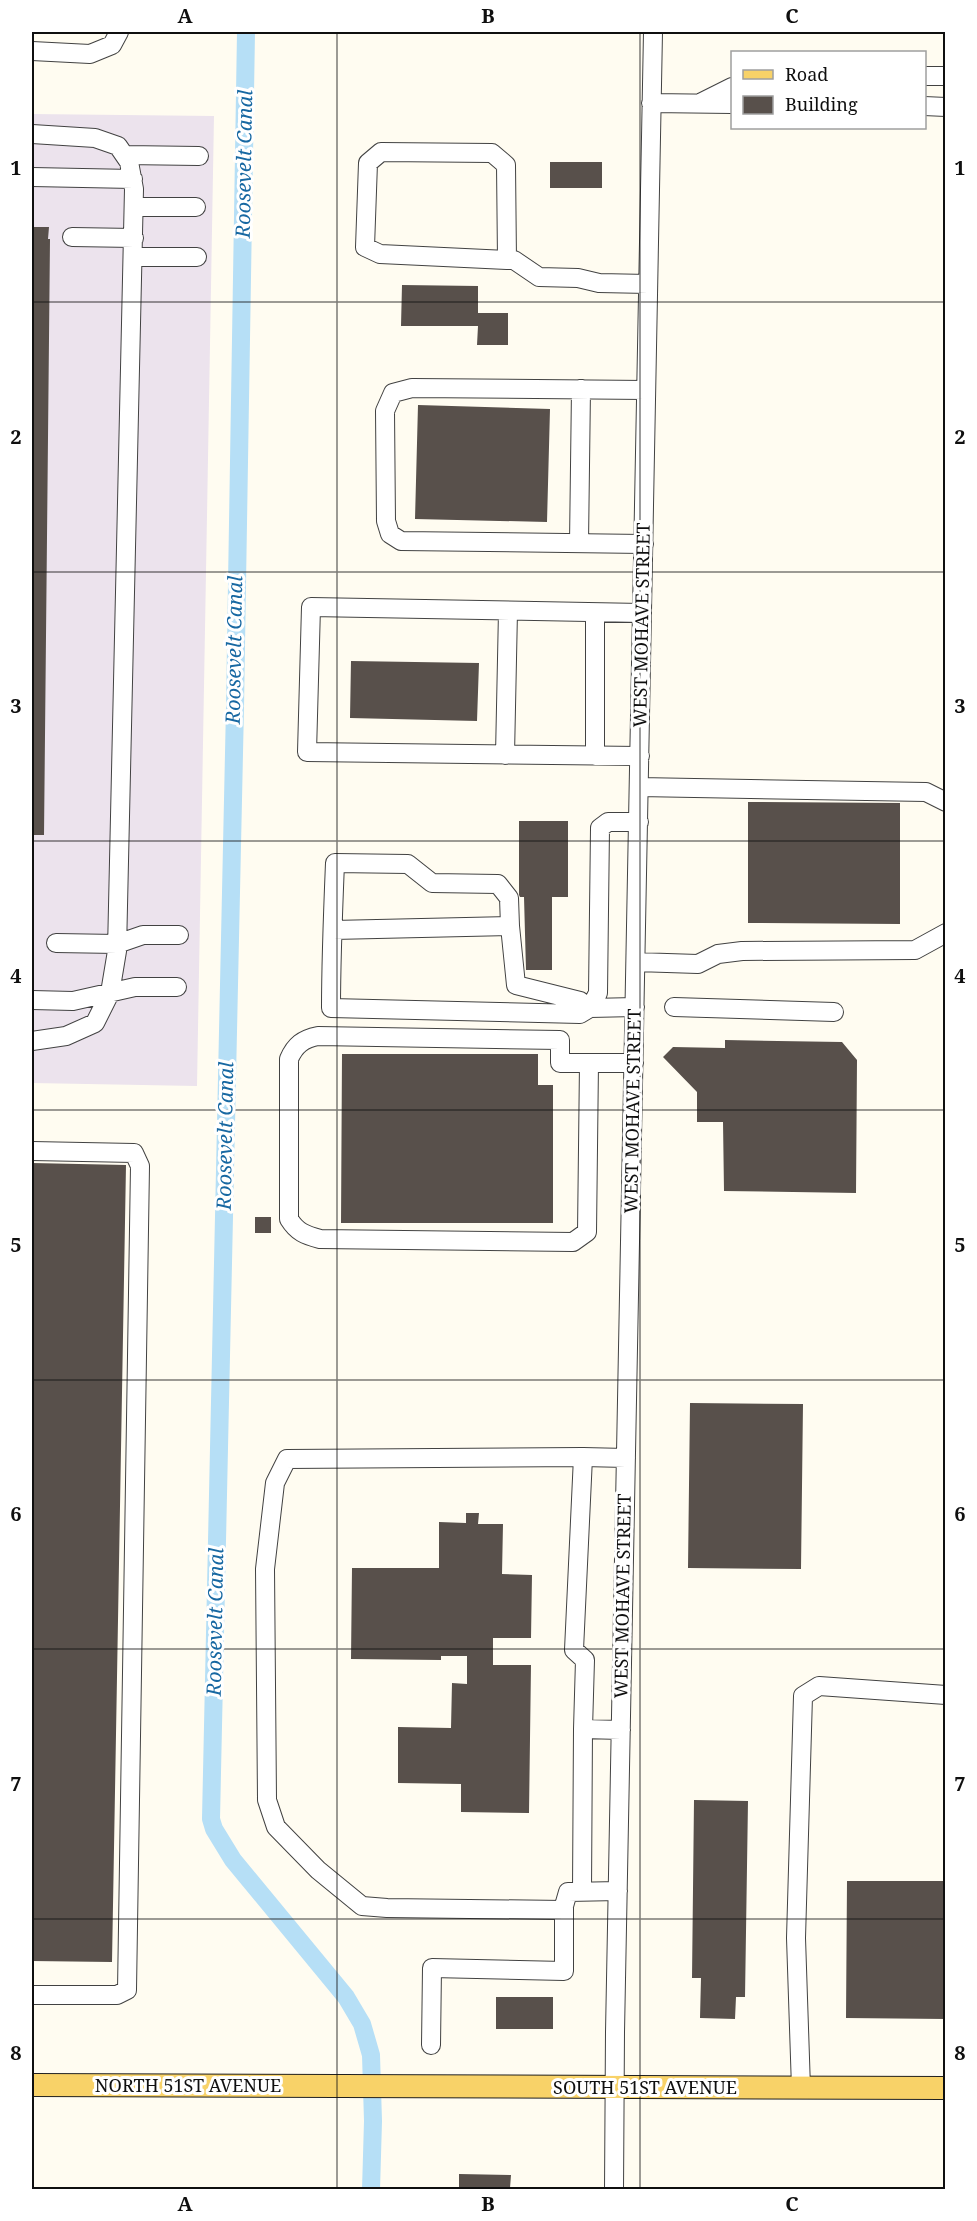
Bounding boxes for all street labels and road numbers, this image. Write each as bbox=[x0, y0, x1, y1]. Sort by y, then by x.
street label: WEST MOHAVE STREET bbox=[627, 522, 655, 728]
street label: WEST MOHAVE STREET bbox=[618, 1008, 646, 1214]
street label: WEST MOHAVE STREET bbox=[608, 1493, 636, 1699]
street label: NORTH 51ST AVENUE bbox=[95, 2073, 281, 2097]
street label: SOUTH 51ST AVENUE bbox=[553, 2075, 737, 2099]

